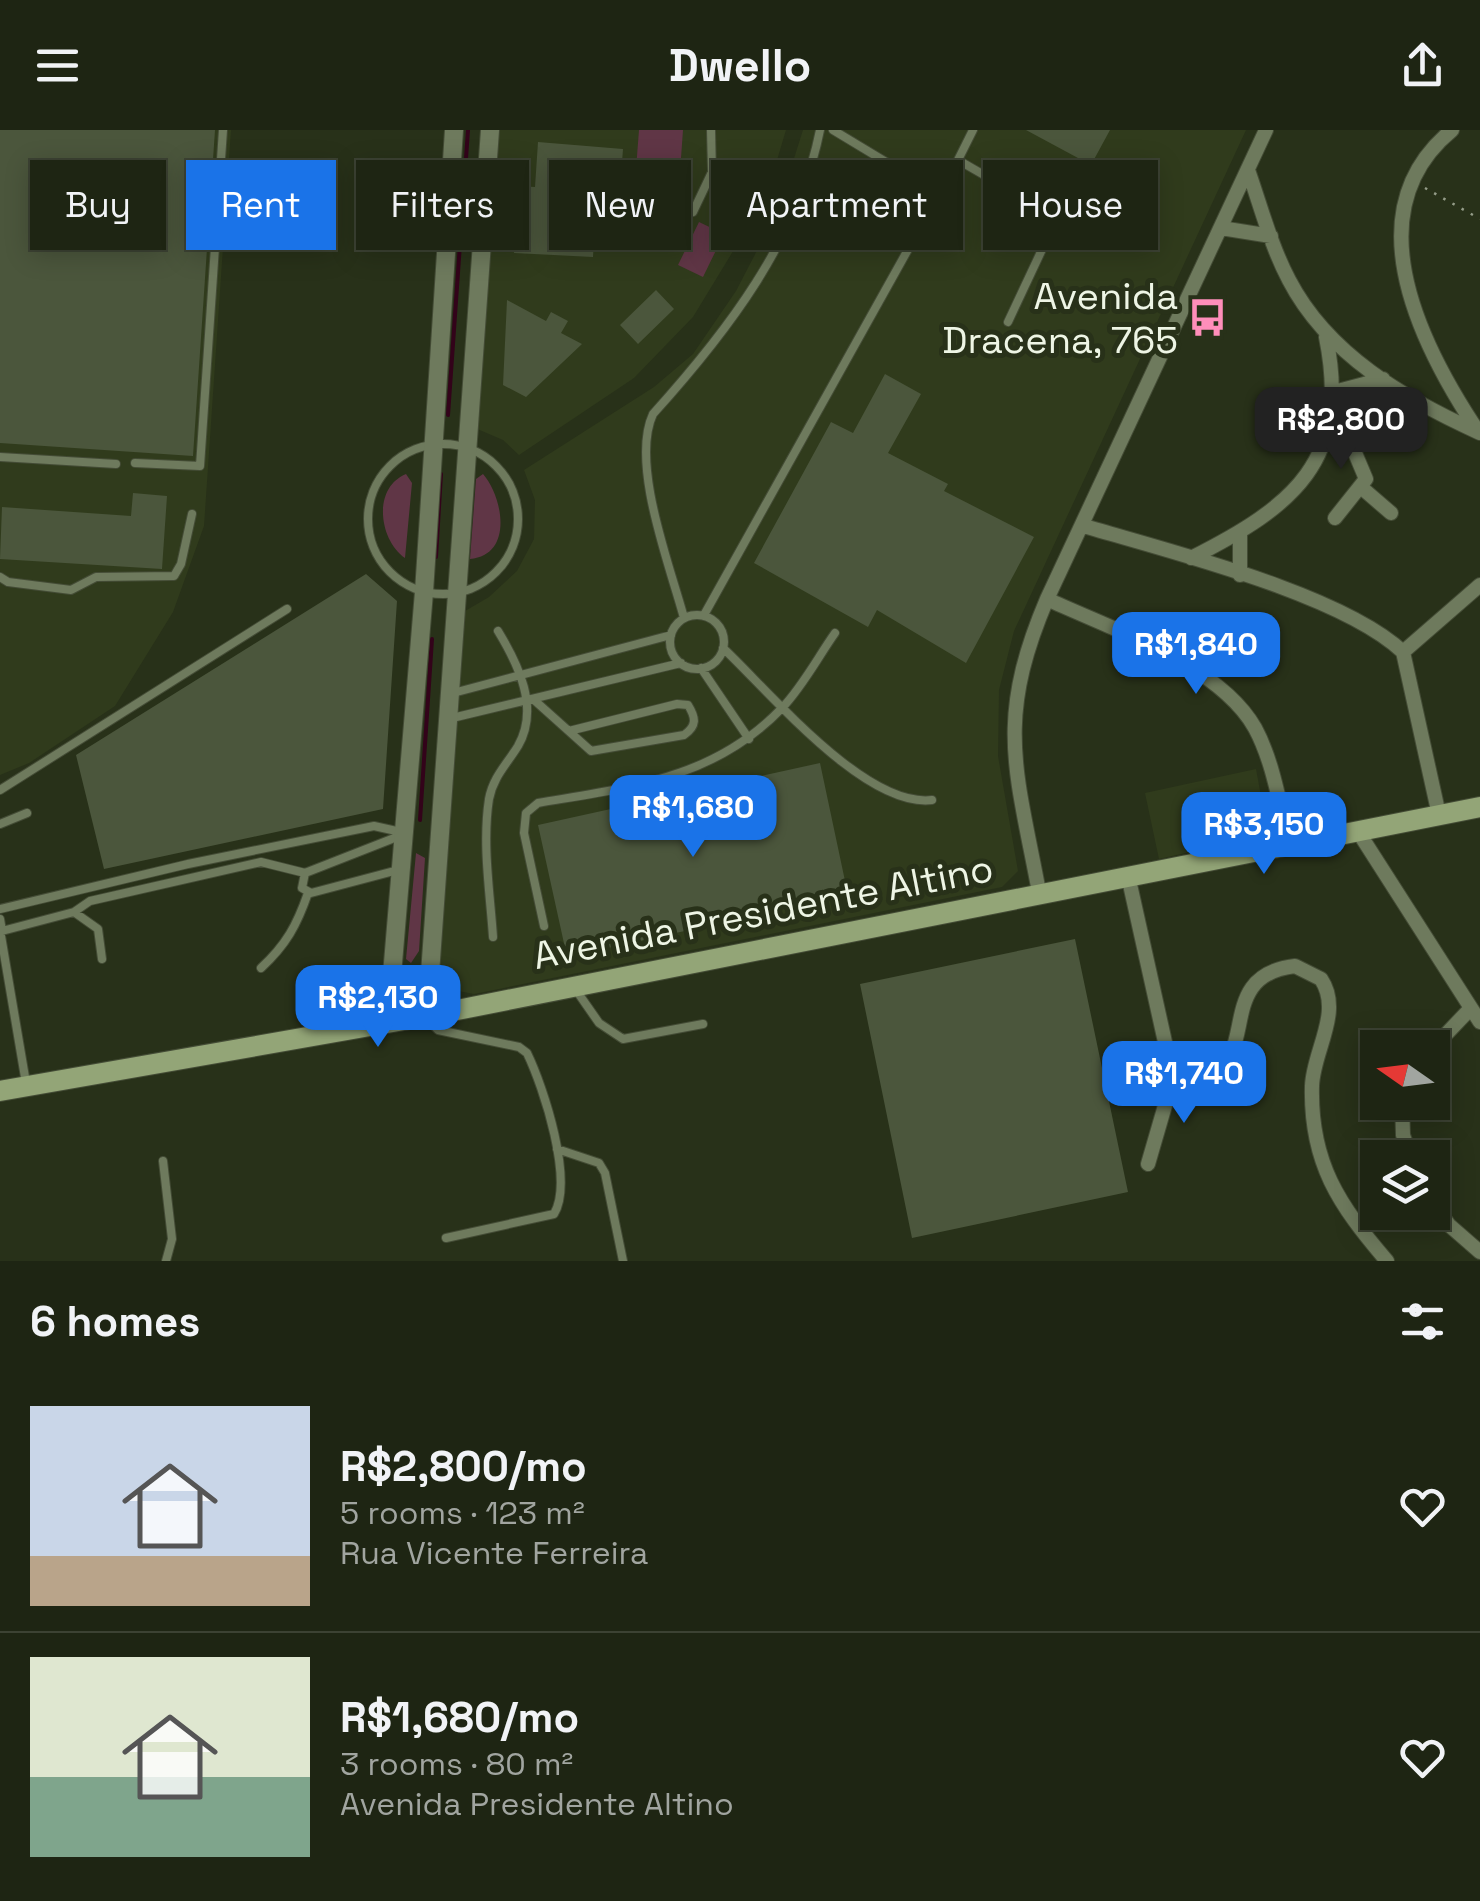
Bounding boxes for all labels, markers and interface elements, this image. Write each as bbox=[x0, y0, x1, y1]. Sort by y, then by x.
text: Dwello bbox=[669, 37, 811, 94]
icon: menu bbox=[30, 38, 85, 93]
icon: share bbox=[1395, 38, 1450, 93]
chip: Buy bbox=[30, 160, 166, 250]
chip: Rent bbox=[186, 160, 336, 250]
chip: Filters bbox=[356, 160, 529, 250]
chip: New bbox=[549, 160, 691, 250]
chip: Apartment bbox=[711, 160, 963, 250]
chip: House bbox=[983, 160, 1158, 250]
place label: Avenida Dracena, 765 bbox=[942, 272, 1178, 364]
bus stop icon: Avenida Dracena, 765 bbox=[1187, 297, 1229, 339]
pin: R$2,800 bbox=[1249, 387, 1433, 472]
text: R$2,800 bbox=[1277, 399, 1405, 439]
pin: R$1,840 bbox=[1104, 612, 1288, 697]
text: R$1,840 bbox=[1134, 624, 1258, 664]
pin: R$1,680 bbox=[601, 775, 785, 860]
text: R$1,680 bbox=[632, 787, 754, 827]
pin: R$3,150 bbox=[1172, 792, 1356, 877]
text: R$3,150 bbox=[1203, 804, 1325, 844]
street label: Avenida Presidente Altino bbox=[529, 844, 997, 980]
pin: R$2,130 bbox=[286, 965, 470, 1050]
text: R$2,130 bbox=[317, 977, 439, 1017]
north arrow bbox=[1360, 1030, 1450, 1120]
map controls bbox=[1360, 1030, 1450, 1230]
pin: R$1,740 bbox=[1092, 1041, 1276, 1126]
text: R$1,740 bbox=[1124, 1053, 1244, 1093]
button: layers bbox=[1360, 1140, 1450, 1230]
icon: filters bbox=[1395, 1294, 1450, 1349]
text: 6 homes bbox=[30, 1295, 200, 1348]
text: R$2,800/mo bbox=[340, 1440, 587, 1493]
icon: home bbox=[110, 1446, 230, 1566]
icon: heart bbox=[1395, 1479, 1450, 1534]
text: 5 rooms · 123 m² bbox=[340, 1493, 585, 1533]
text: Rua Vicente Ferreira bbox=[340, 1533, 648, 1573]
text: R$1,680/mo bbox=[340, 1691, 579, 1744]
icon: home bbox=[110, 1697, 230, 1817]
icon: heart bbox=[1395, 1730, 1450, 1785]
text: 3 rooms · 80 m² bbox=[340, 1744, 573, 1784]
text: Avenida Presidente Altino bbox=[340, 1784, 734, 1824]

